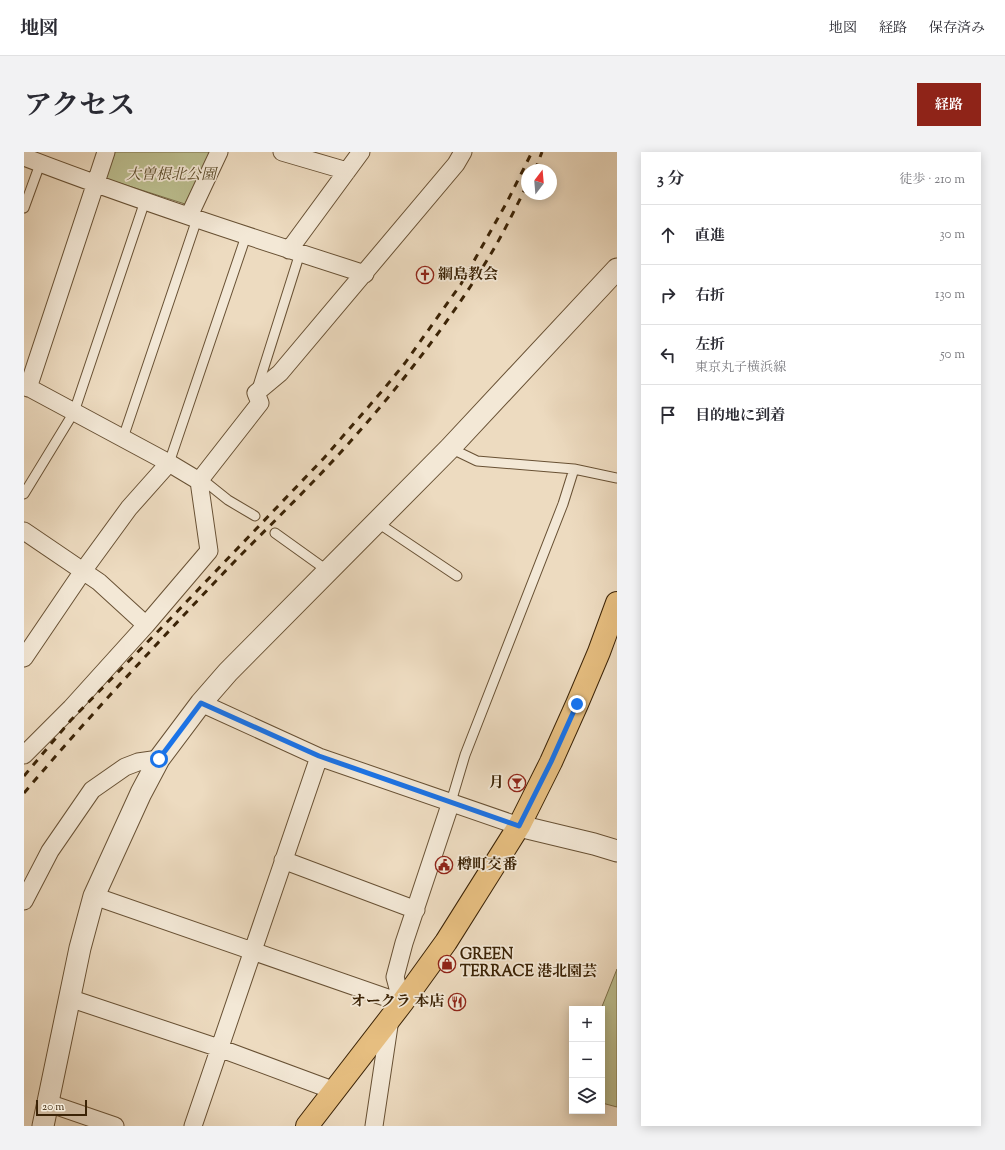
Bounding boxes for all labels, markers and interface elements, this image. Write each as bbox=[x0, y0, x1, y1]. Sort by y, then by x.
text: 地図 bbox=[20, 16, 58, 43]
text: 地図 bbox=[829, 19, 857, 39]
text: 経路 bbox=[879, 19, 907, 39]
text: 保存済み bbox=[929, 19, 985, 39]
button: 経路 bbox=[917, 83, 981, 126]
text: アクセス bbox=[24, 87, 135, 127]
north arrow bbox=[521, 164, 557, 200]
park label: 大曽根北公園 bbox=[126, 165, 219, 186]
text: 3 分 bbox=[657, 168, 685, 192]
text: 徒歩 · 210 m bbox=[899, 171, 965, 189]
icon: ahead bbox=[657, 224, 679, 246]
text: 直進 bbox=[695, 226, 725, 247]
text: 30 m bbox=[939, 226, 965, 244]
church icon: 綱島教会 bbox=[415, 265, 435, 285]
place label: 綱島教会 bbox=[438, 265, 498, 286]
icon: right bbox=[657, 284, 679, 306]
text: 右折 bbox=[695, 286, 725, 307]
text: 130 m bbox=[935, 286, 965, 304]
text: 左折 bbox=[695, 335, 725, 356]
icon: left bbox=[657, 344, 679, 366]
text: 50 m bbox=[940, 346, 965, 364]
text: 東京丸子横浜線 bbox=[695, 359, 786, 377]
icon: arrive bbox=[657, 404, 679, 426]
text: 目的地に到着 bbox=[695, 406, 785, 427]
route end bbox=[568, 695, 586, 713]
route start bbox=[150, 750, 168, 768]
place label: 月 bbox=[489, 773, 504, 794]
bar icon: 月 bbox=[507, 773, 527, 793]
public building icon: 樽町交番 bbox=[434, 855, 454, 875]
place label: 樽町交番 bbox=[457, 855, 518, 876]
place label: GREEN TERRACE 港北園芸 bbox=[460, 945, 597, 983]
shop icon: GREEN TERRACE 港北園芸 bbox=[437, 954, 457, 974]
place label: オークラ 本店 bbox=[351, 992, 444, 1013]
restaurant icon: オークラ 本店 bbox=[447, 992, 467, 1012]
map controls bbox=[569, 1006, 605, 1114]
button: + bbox=[569, 1006, 605, 1042]
button: − bbox=[569, 1042, 605, 1078]
button: layers bbox=[569, 1078, 605, 1114]
scale bar bbox=[36, 1098, 87, 1117]
text: 20 m bbox=[42, 1099, 64, 1115]

